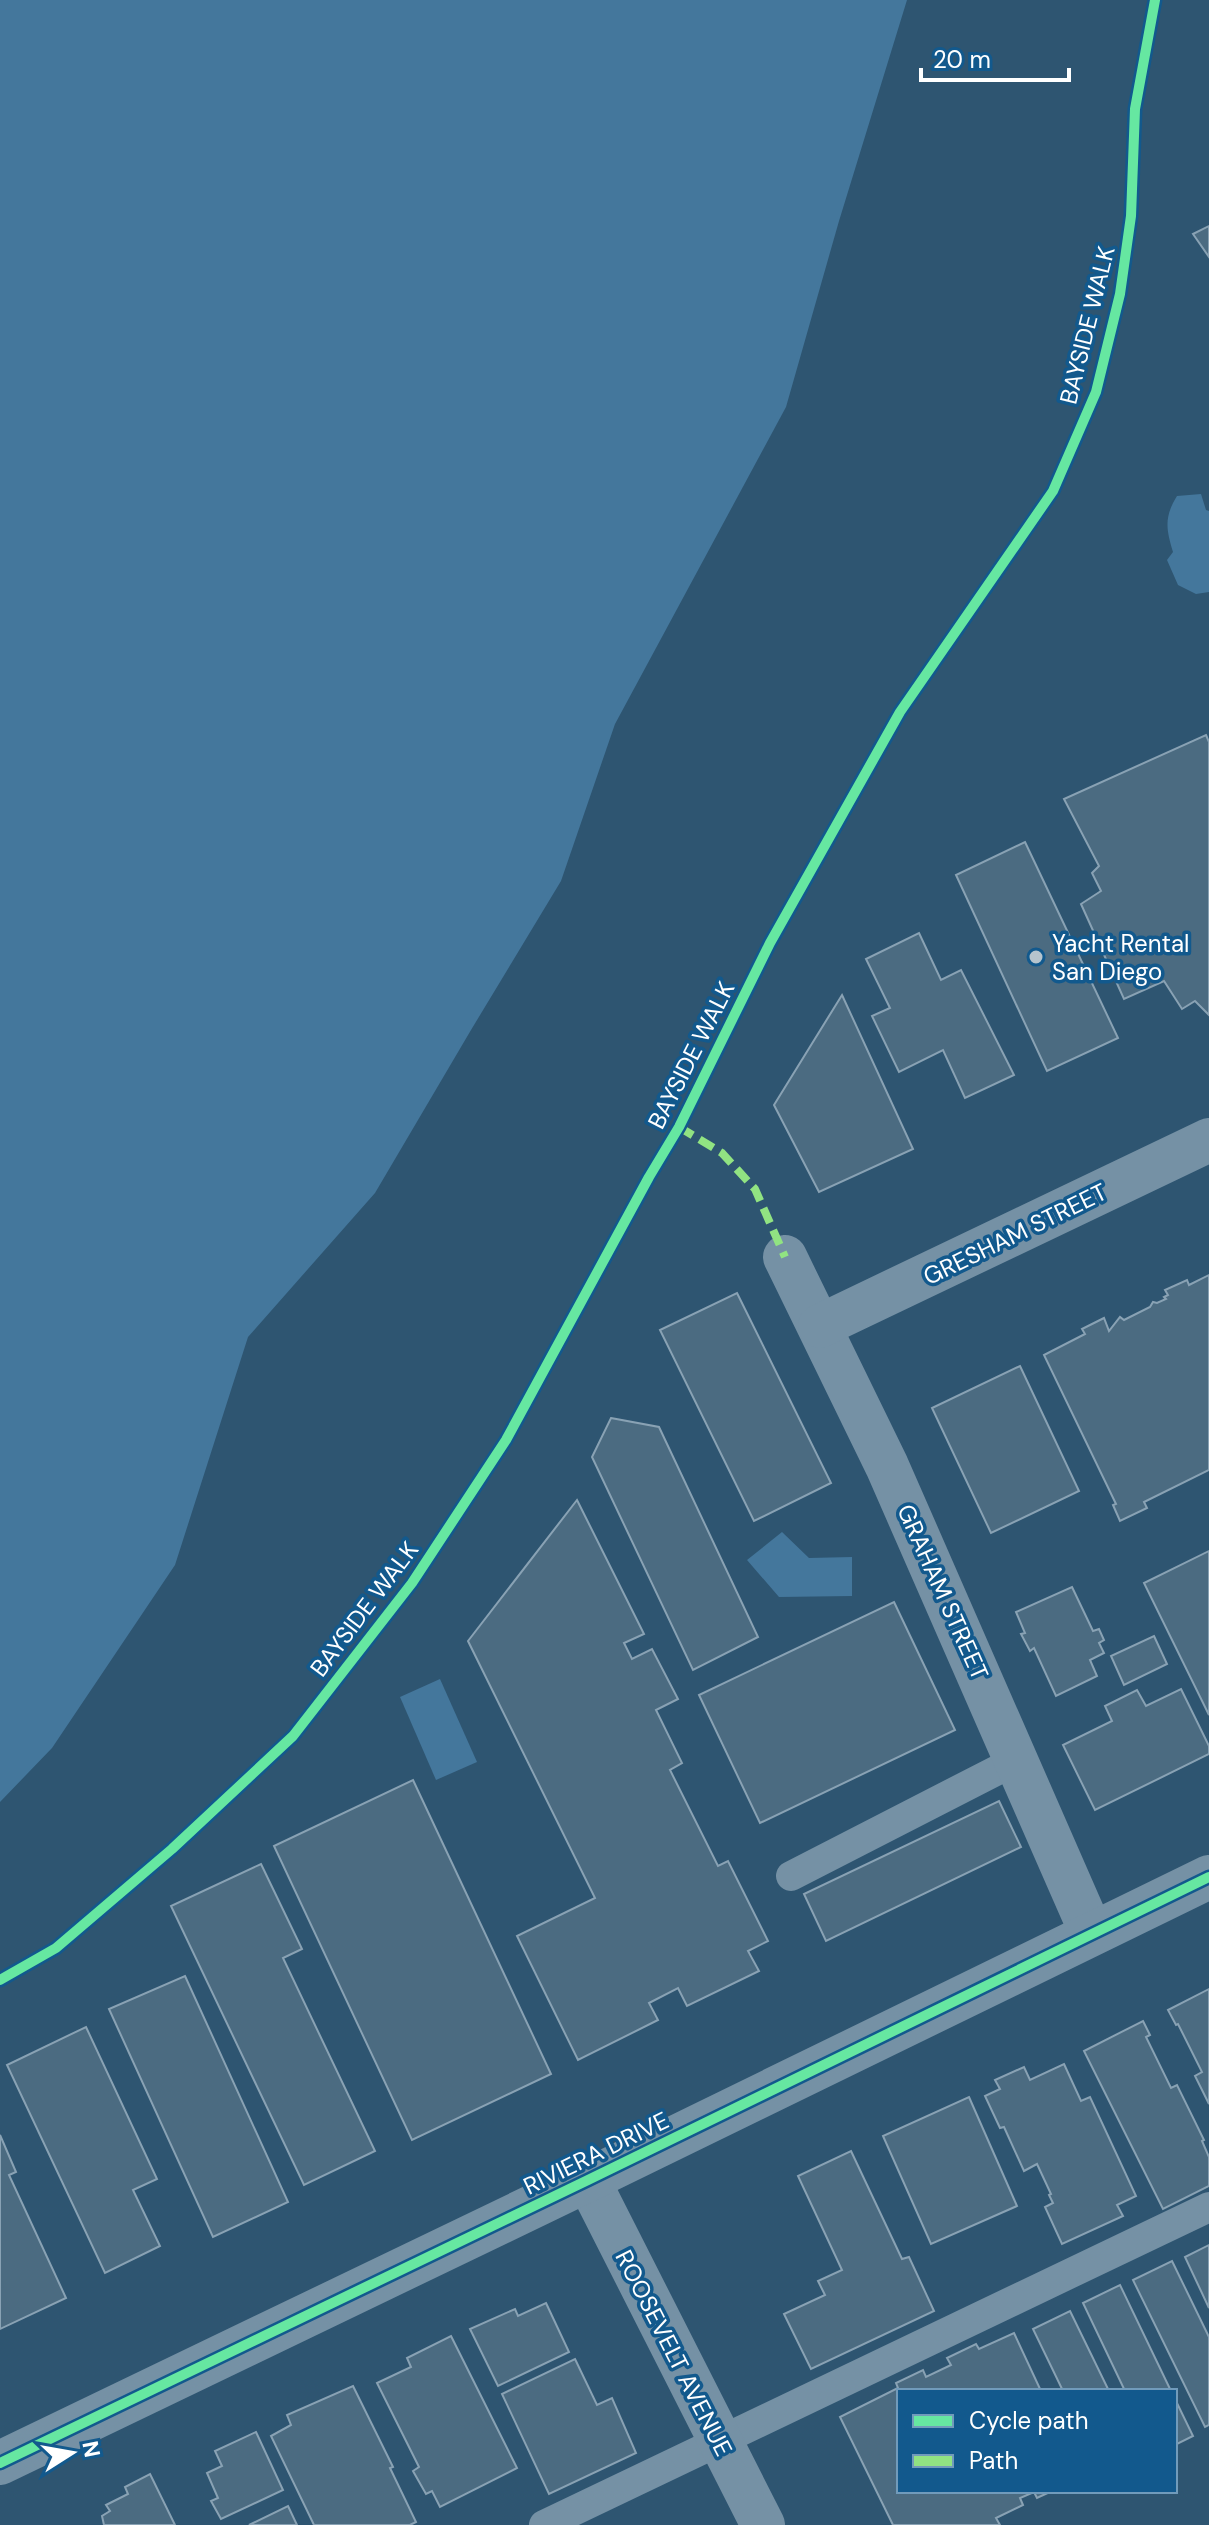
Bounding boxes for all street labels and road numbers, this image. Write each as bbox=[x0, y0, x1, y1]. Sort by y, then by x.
street label: BAYSIDE WALK bbox=[1052, 243, 1122, 407]
street label: BAYSIDE WALK bbox=[641, 976, 741, 1134]
street label: GRESHAM STREET bbox=[918, 1176, 1112, 1292]
street label: GRAHAM STREET bbox=[890, 1499, 996, 1685]
street label: BAYSIDE WALK bbox=[303, 1535, 425, 1683]
street label: RIVIERA DRIVE bbox=[518, 2105, 674, 2201]
street label: ROOSEVELT AVENUE bbox=[609, 2245, 739, 2461]

